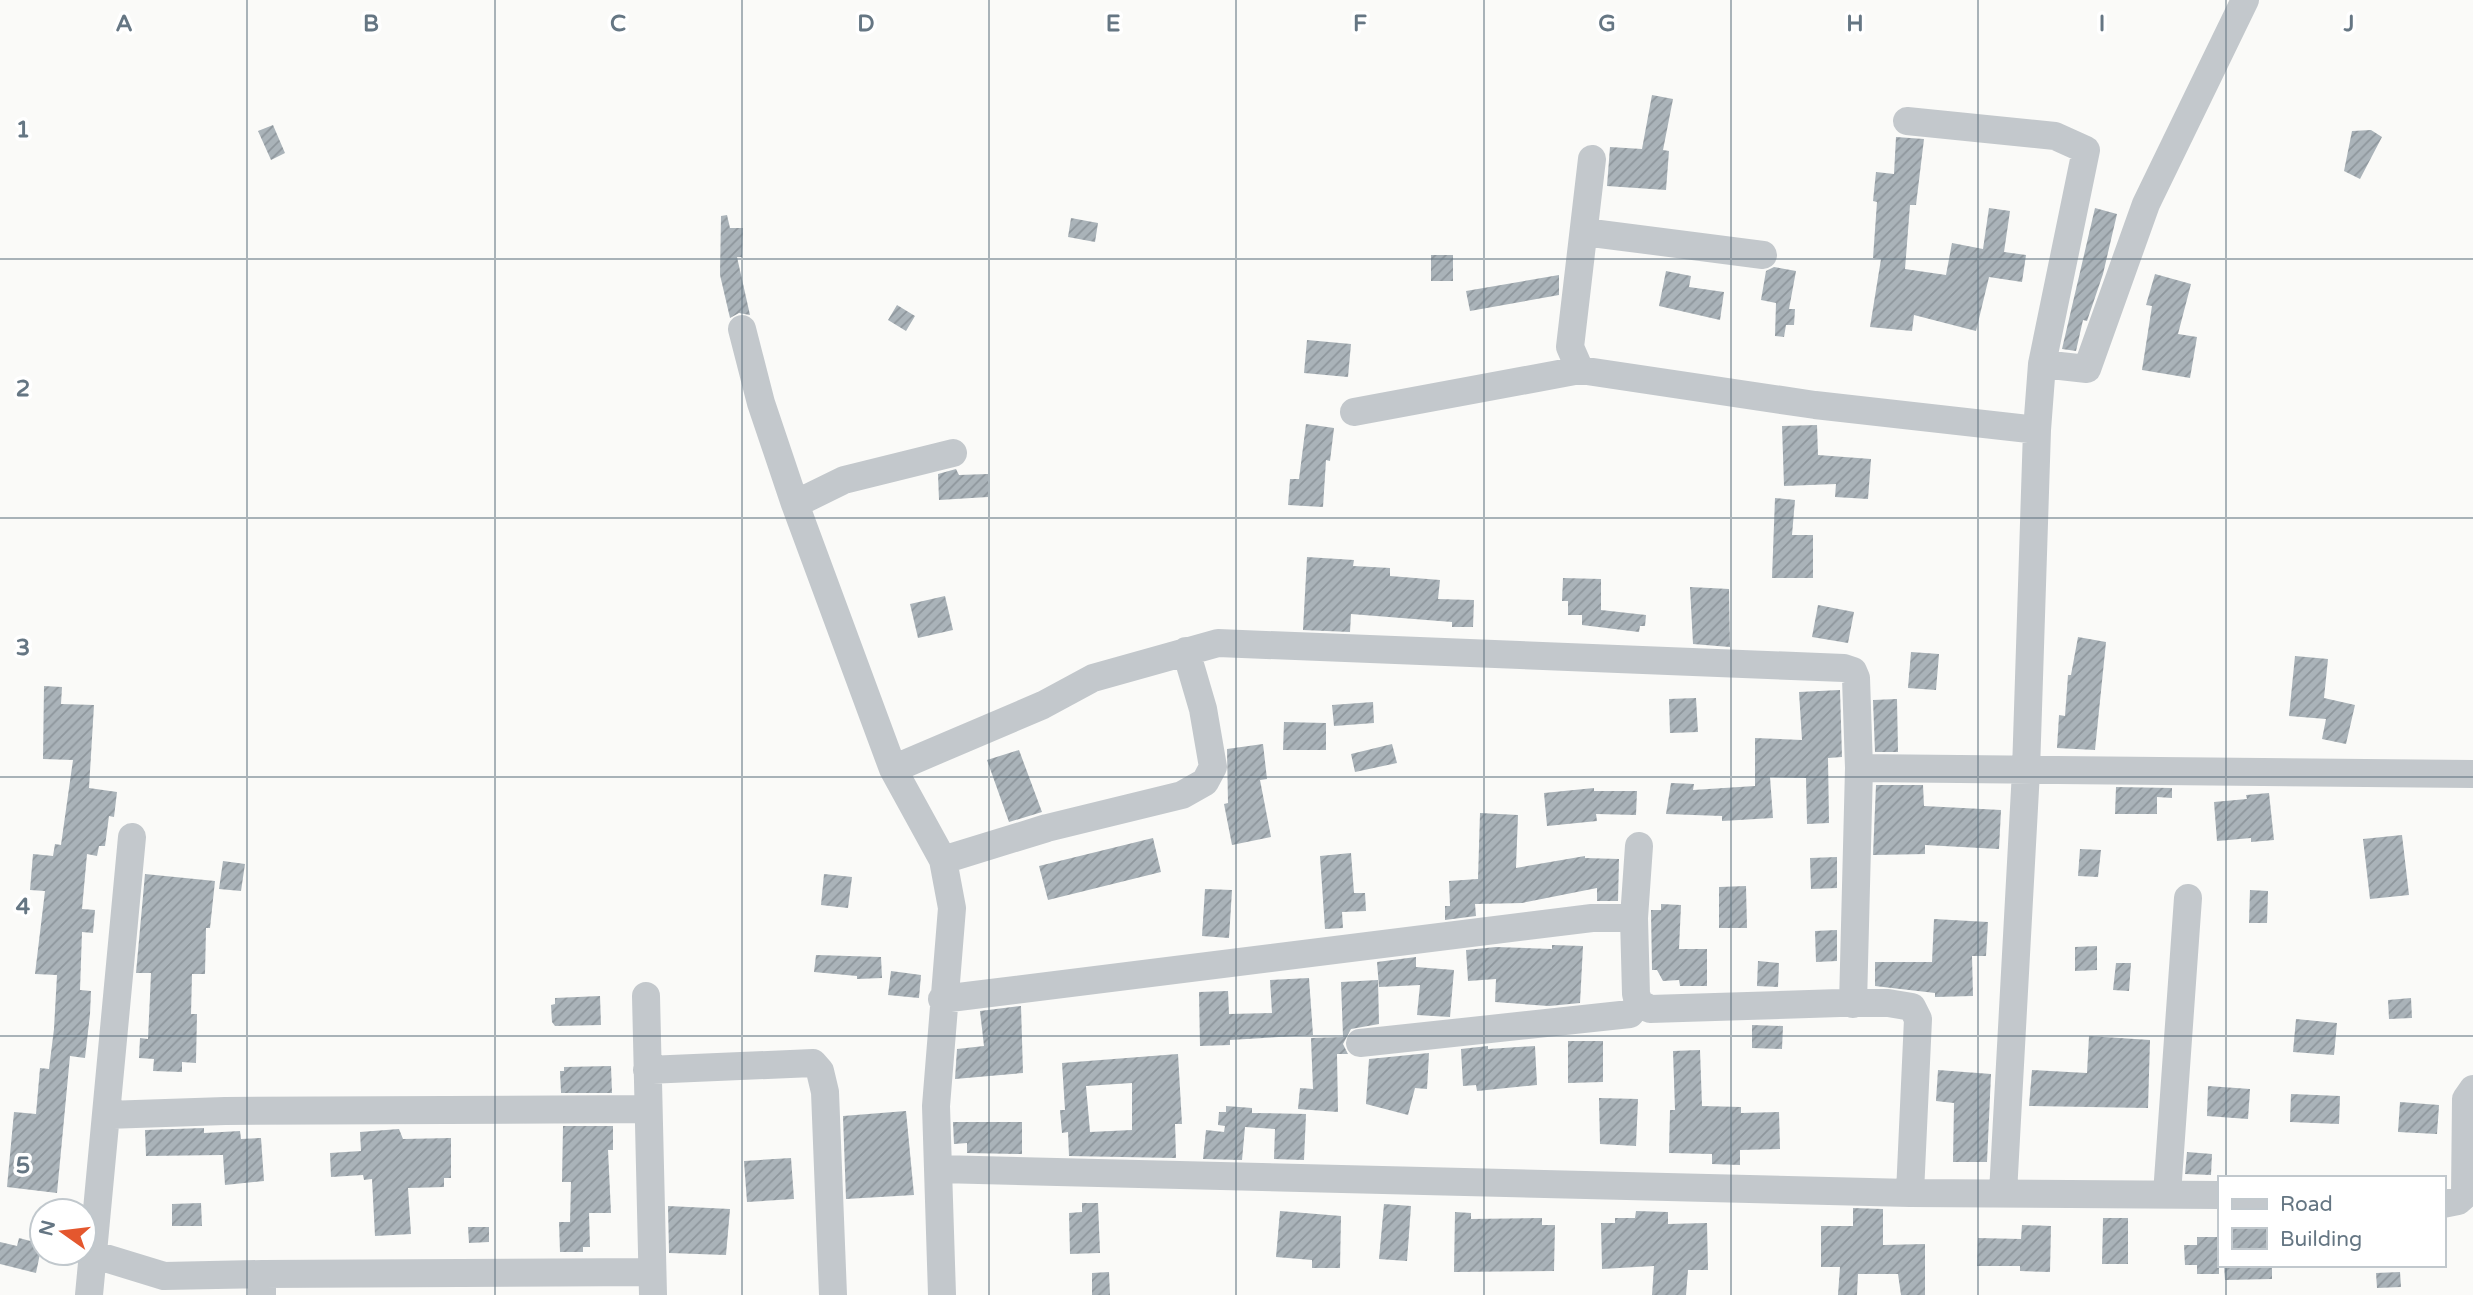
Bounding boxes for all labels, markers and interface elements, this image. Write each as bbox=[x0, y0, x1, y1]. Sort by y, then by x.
text: A bbox=[115, 10, 133, 38]
text: B bbox=[363, 10, 379, 38]
text: C bbox=[610, 10, 626, 38]
text: D bbox=[857, 10, 875, 38]
text: E bbox=[1106, 10, 1120, 38]
text: F bbox=[1353, 10, 1367, 38]
text: G bbox=[1598, 10, 1616, 38]
text: H bbox=[1846, 10, 1864, 38]
text: I bbox=[2099, 10, 2105, 38]
text: J bbox=[2343, 10, 2354, 38]
text: 1 bbox=[16, 116, 30, 144]
text: 2 bbox=[16, 375, 30, 403]
text: 3 bbox=[16, 634, 30, 662]
text: 4 bbox=[16, 893, 31, 921]
text: 5 bbox=[16, 1152, 30, 1180]
legend bbox=[2218, 1176, 2445, 1267]
text: Road bbox=[2280, 1192, 2333, 1217]
north arrow bbox=[28, 1197, 98, 1267]
text: N bbox=[35, 1218, 60, 1238]
text: Building bbox=[2280, 1227, 2362, 1252]

